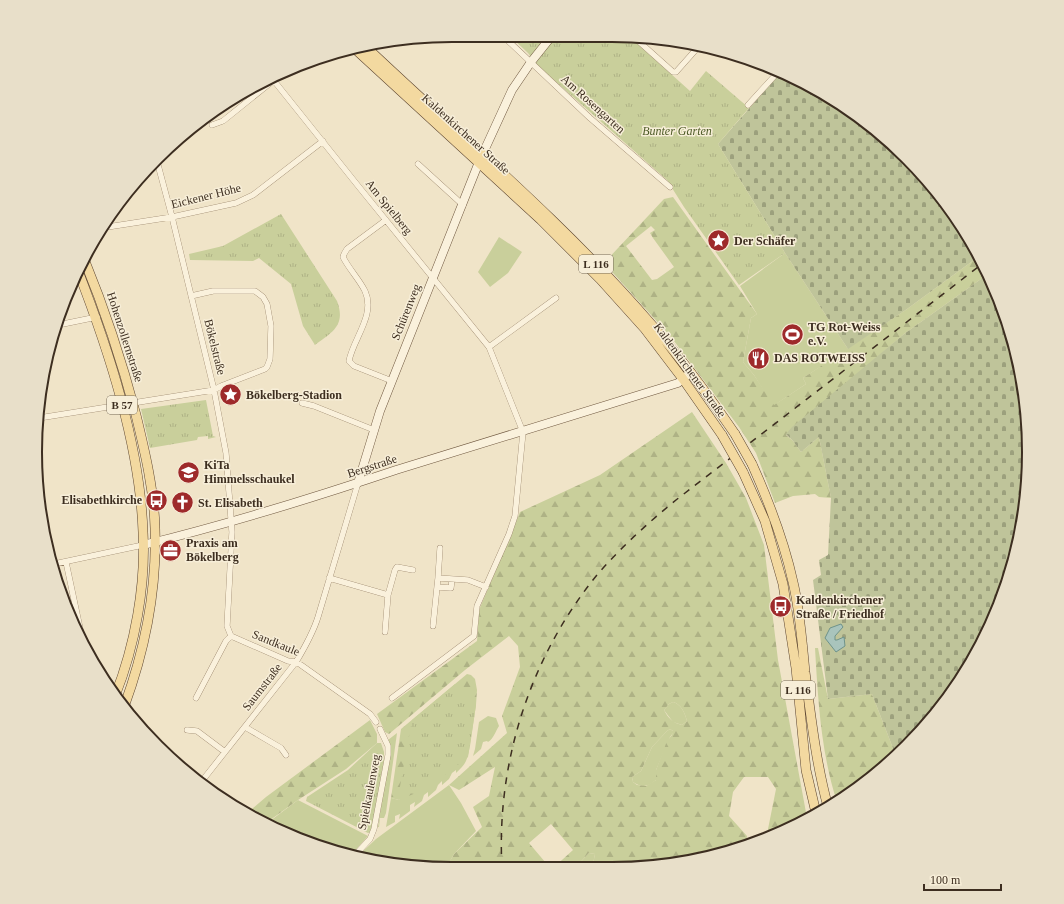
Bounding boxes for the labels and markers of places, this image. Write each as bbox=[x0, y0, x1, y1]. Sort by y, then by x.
place icon: Der Schäfer bbox=[706, 228, 732, 254]
place label: Der Schäfer bbox=[734, 234, 796, 248]
place label: TG Rot-Weiss e.V. bbox=[808, 320, 881, 348]
sports icon: TG Rot-Weiss e.V. bbox=[780, 321, 806, 347]
restaurant icon: DAS ROTWEISS bbox=[746, 345, 772, 371]
place label: DAS ROTWEISS bbox=[774, 351, 865, 365]
place icon: Bökelberg-Stadion bbox=[218, 382, 244, 408]
place label: Bökelberg-Stadion bbox=[246, 388, 342, 402]
place label: KiTa Himmelsschaukel bbox=[204, 458, 295, 486]
school or university icon: KiTa Himmelsschaukel bbox=[175, 459, 201, 485]
bus stop icon: Elisabethkirche bbox=[144, 487, 170, 513]
church icon: St. Elisabeth bbox=[170, 490, 196, 516]
place label: Elisabethkirche bbox=[62, 493, 143, 507]
place label: St. Elisabeth bbox=[198, 496, 263, 510]
place label: Praxis am Bökelberg bbox=[186, 536, 239, 564]
office icon: Praxis am Bökelberg bbox=[158, 537, 184, 563]
place label: Kaldenkirchener Straße / Friedhof bbox=[796, 593, 885, 621]
bus stop icon: Kaldenkirchener Straße / Friedhof bbox=[767, 594, 793, 620]

